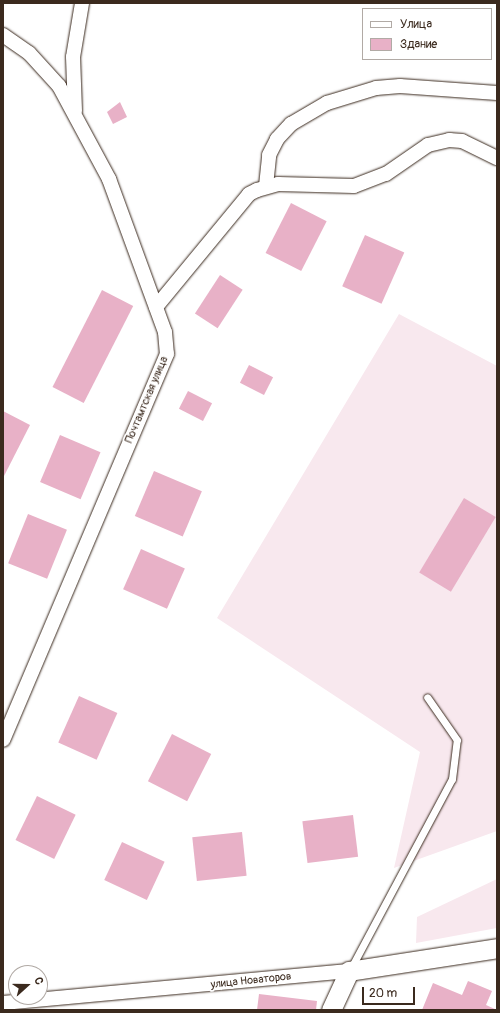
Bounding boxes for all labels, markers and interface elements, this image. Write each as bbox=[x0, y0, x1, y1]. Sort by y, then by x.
legend bbox=[362, 8, 492, 60]
text: Улица bbox=[400, 17, 432, 32]
text: Здание bbox=[400, 37, 437, 52]
street label: Почтамтская улица bbox=[123, 355, 171, 445]
north arrow bbox=[8, 965, 48, 1005]
street label: улица Новаторов bbox=[210, 970, 292, 992]
text: С bbox=[31, 975, 46, 986]
scale bar bbox=[364, 979, 417, 1005]
text: 20 m bbox=[369, 986, 397, 1001]

